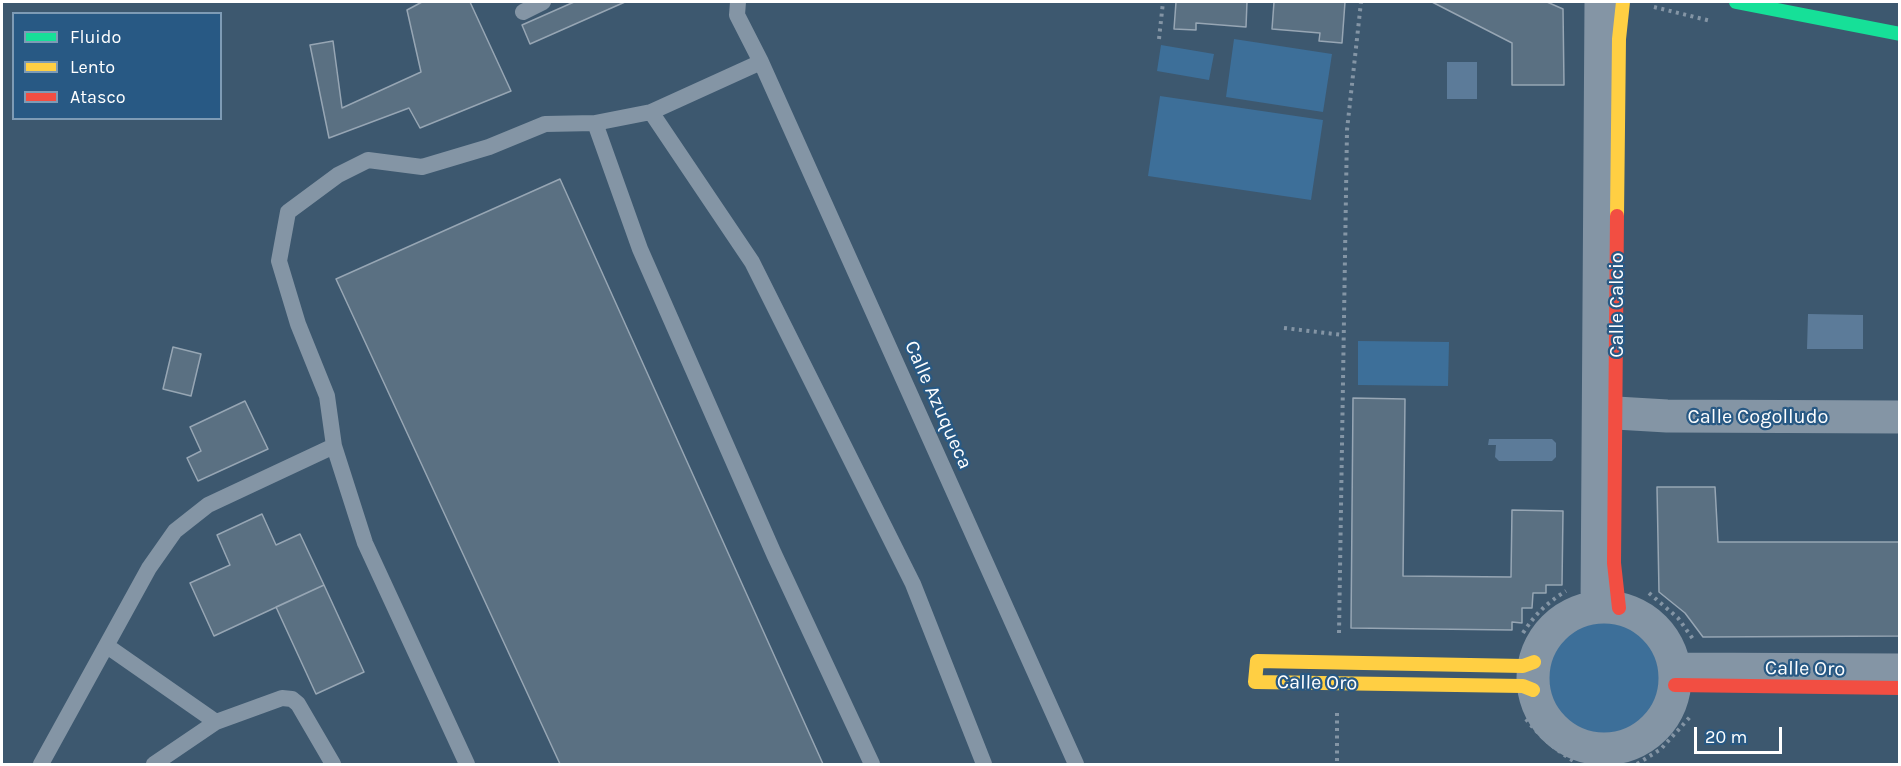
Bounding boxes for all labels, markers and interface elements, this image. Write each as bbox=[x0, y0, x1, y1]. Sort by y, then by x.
legend bbox=[12, 12, 222, 120]
text: Fluido bbox=[70, 26, 121, 48]
text: Lento bbox=[70, 56, 115, 78]
text: Atasco bbox=[70, 86, 126, 108]
street label: Calle Calcio bbox=[1605, 252, 1629, 358]
street label: Calle Azuqueca bbox=[899, 337, 977, 473]
street label: Calle Cogolludo bbox=[1688, 405, 1828, 429]
street label: Calle Oro bbox=[1765, 656, 1845, 682]
street label: Calle Oro bbox=[1277, 670, 1357, 696]
scale bar bbox=[1697, 715, 1786, 753]
text: 20 m bbox=[1705, 726, 1747, 748]

